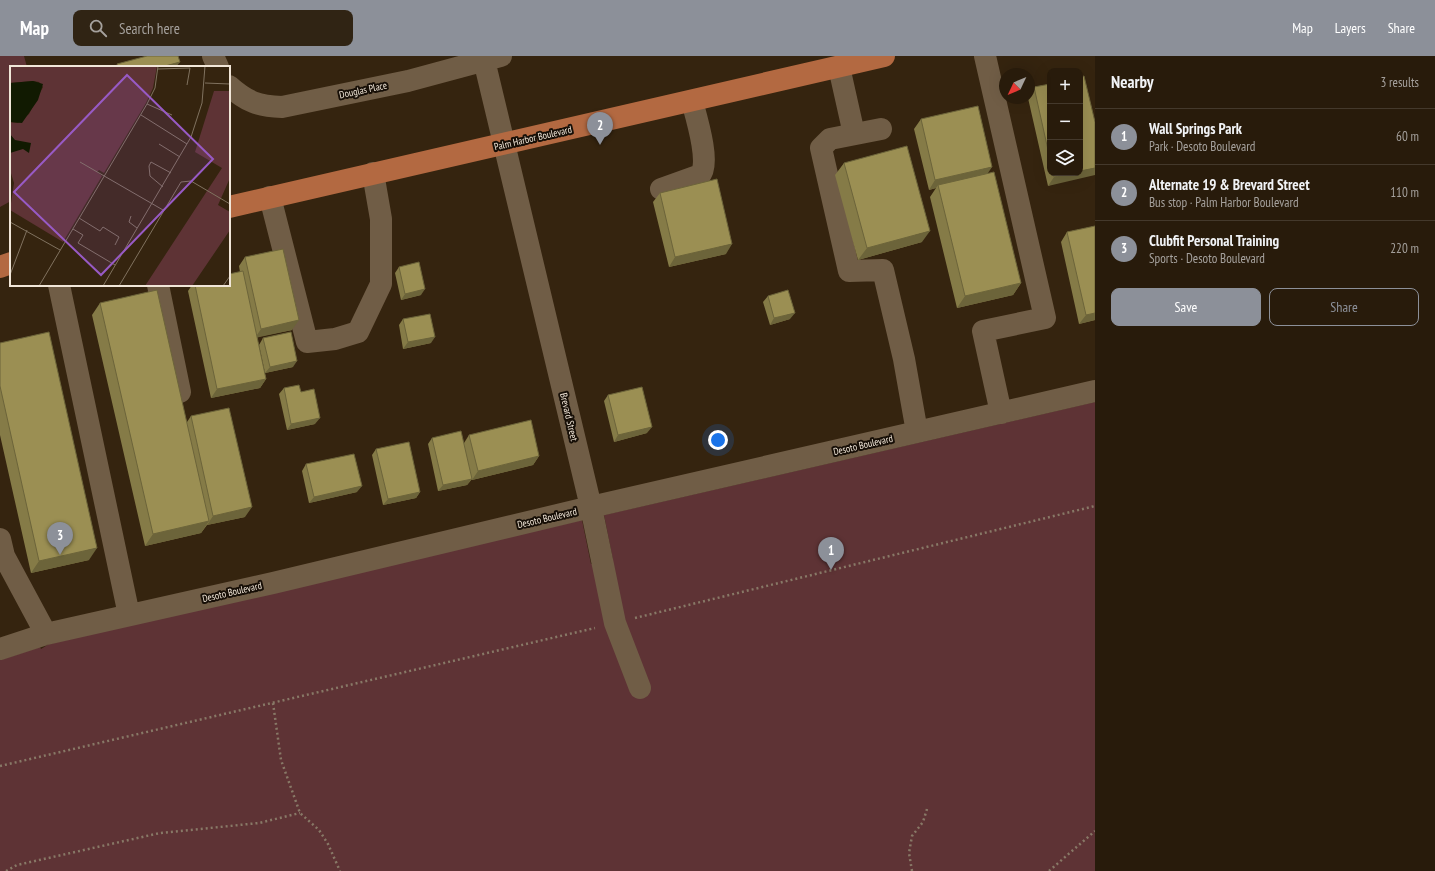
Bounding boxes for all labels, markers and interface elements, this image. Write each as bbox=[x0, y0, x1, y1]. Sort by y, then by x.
search box bbox=[73, 10, 353, 46]
text: Map bbox=[20, 16, 49, 40]
icon: search bbox=[87, 17, 109, 39]
text: Search here bbox=[119, 19, 180, 38]
text: Map bbox=[1292, 19, 1313, 37]
text: Layers bbox=[1335, 19, 1366, 37]
text: Share bbox=[1388, 19, 1415, 37]
inset map bbox=[10, 66, 230, 286]
north arrow bbox=[999, 68, 1035, 104]
map controls bbox=[1047, 68, 1083, 176]
button: + bbox=[1047, 68, 1083, 104]
text: Nearby bbox=[1111, 71, 1154, 93]
text: 3 results bbox=[1380, 74, 1419, 91]
street label: Douglas Place bbox=[338, 79, 388, 101]
button: − bbox=[1047, 104, 1083, 140]
pin: 2 bbox=[587, 112, 613, 145]
text: Wall Springs Park bbox=[1149, 119, 1242, 138]
street label: Palm Harbor Boulevard bbox=[493, 123, 573, 153]
text: 1 bbox=[1121, 128, 1127, 145]
text: 60 m bbox=[1396, 128, 1419, 145]
text: Park · Desoto Boulevard bbox=[1149, 138, 1255, 155]
button: layers bbox=[1047, 140, 1083, 176]
text: Alternate 19 & Brevard Street bbox=[1149, 175, 1310, 194]
text: 2 bbox=[1121, 184, 1127, 201]
text: 110 m bbox=[1390, 184, 1419, 201]
text: Bus stop · Palm Harbor Boulevard bbox=[1149, 194, 1299, 211]
text: Clubfit Personal Training bbox=[1149, 231, 1279, 250]
text: 3 bbox=[1121, 240, 1127, 257]
text: 220 m bbox=[1390, 240, 1419, 257]
text: Sports · Desoto Boulevard bbox=[1149, 250, 1265, 267]
button: Save bbox=[1111, 288, 1261, 326]
button: Share bbox=[1269, 288, 1419, 326]
street label: Brevard Street bbox=[557, 392, 581, 443]
your location bbox=[708, 430, 728, 450]
street label: Desoto Boulevard bbox=[832, 432, 894, 458]
street label: Desoto Boulevard bbox=[516, 505, 578, 531]
pin: 3 bbox=[47, 522, 73, 555]
pin: 1 bbox=[818, 537, 844, 570]
street label: Desoto Boulevard bbox=[201, 579, 263, 605]

